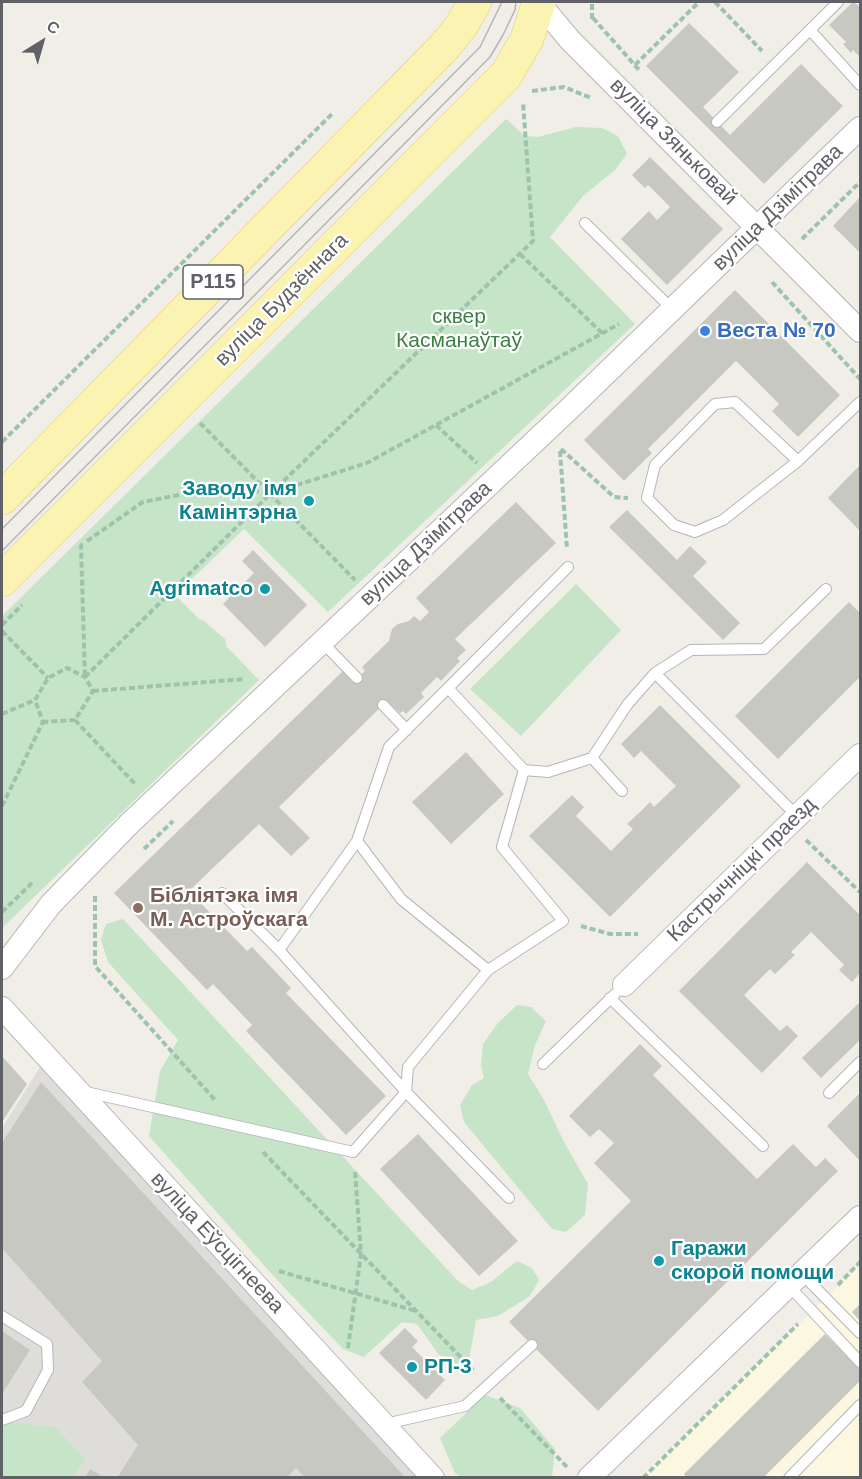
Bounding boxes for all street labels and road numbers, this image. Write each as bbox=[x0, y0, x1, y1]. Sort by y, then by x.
street label: вуліца Зяньковай bbox=[604, 73, 742, 211]
street label: вуліца Дзімітрава bbox=[708, 140, 848, 276]
street label: вуліца Будзённага bbox=[210, 228, 354, 372]
road number: Р115 bbox=[183, 265, 243, 299]
street label: вуліца Дзімітрава bbox=[355, 476, 497, 612]
street label: Кастрычніцкі праезд bbox=[662, 792, 822, 948]
street label: вуліца Еўсцігнеева bbox=[145, 1167, 289, 1319]

